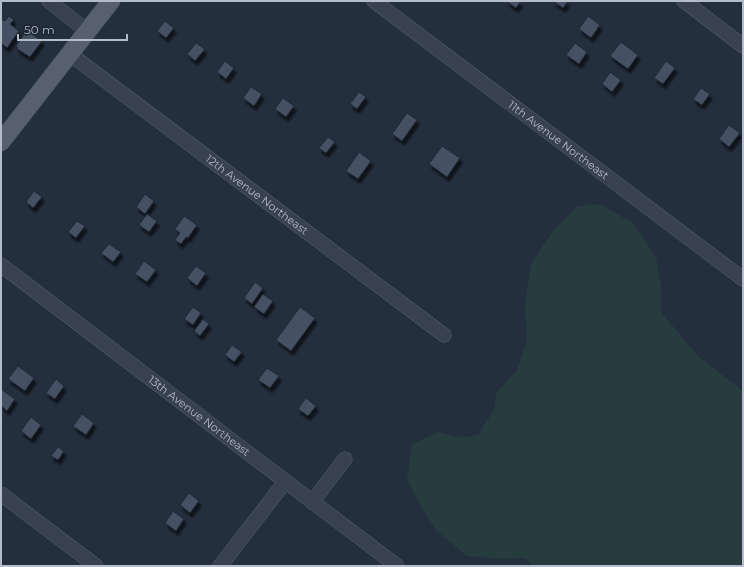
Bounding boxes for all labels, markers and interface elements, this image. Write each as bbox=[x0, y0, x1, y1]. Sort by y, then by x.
scale bar bbox=[18, 16, 127, 42]
text: 50 m bbox=[24, 22, 55, 37]
street label: 11th Avenue Northeast bbox=[505, 98, 612, 183]
street label: 12th Avenue Northeast bbox=[203, 152, 312, 238]
street label: 13th Avenue Northeast bbox=[145, 372, 254, 459]

